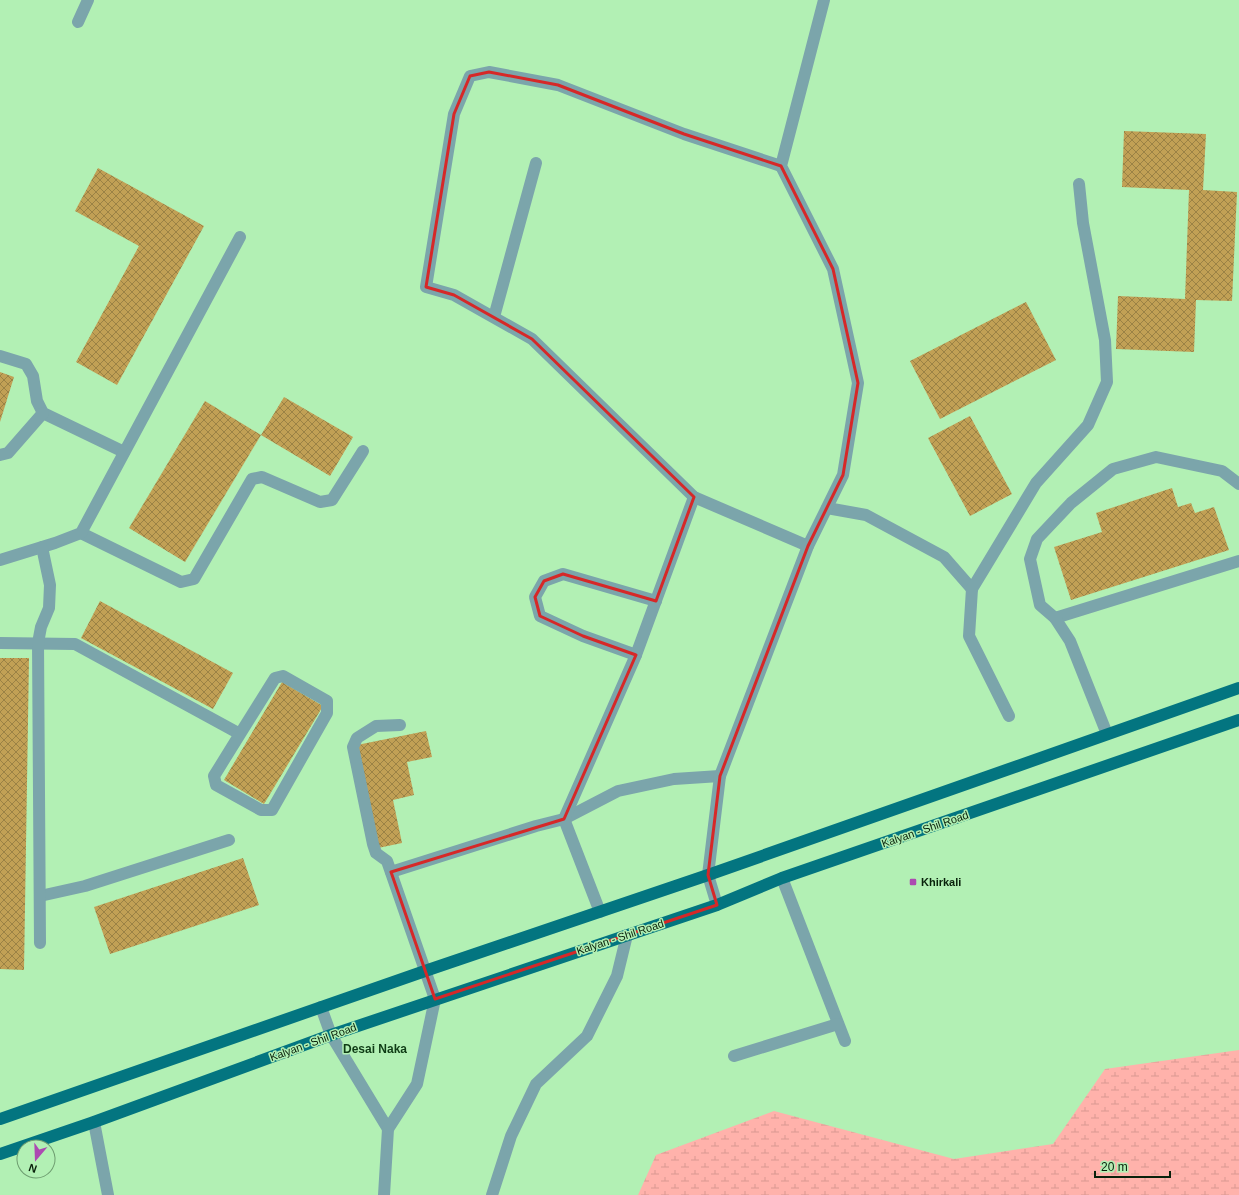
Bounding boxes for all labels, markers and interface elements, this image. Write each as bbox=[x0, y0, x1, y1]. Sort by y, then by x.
street label: Kalyan - Shil Road bbox=[880, 808, 970, 850]
place label: Khirkali bbox=[921, 876, 961, 888]
marker: Khirkali bbox=[908, 877, 918, 887]
street label: Kalyan - Shil Road bbox=[575, 917, 665, 957]
street label: Kalyan - Shil Road bbox=[268, 1021, 358, 1063]
district label: Desai Naka bbox=[343, 1042, 407, 1056]
north arrow bbox=[16, 1139, 56, 1179]
scale bar bbox=[1095, 1153, 1170, 1179]
text: 20 m bbox=[1101, 1160, 1128, 1174]
text: N bbox=[27, 1161, 38, 1175]

